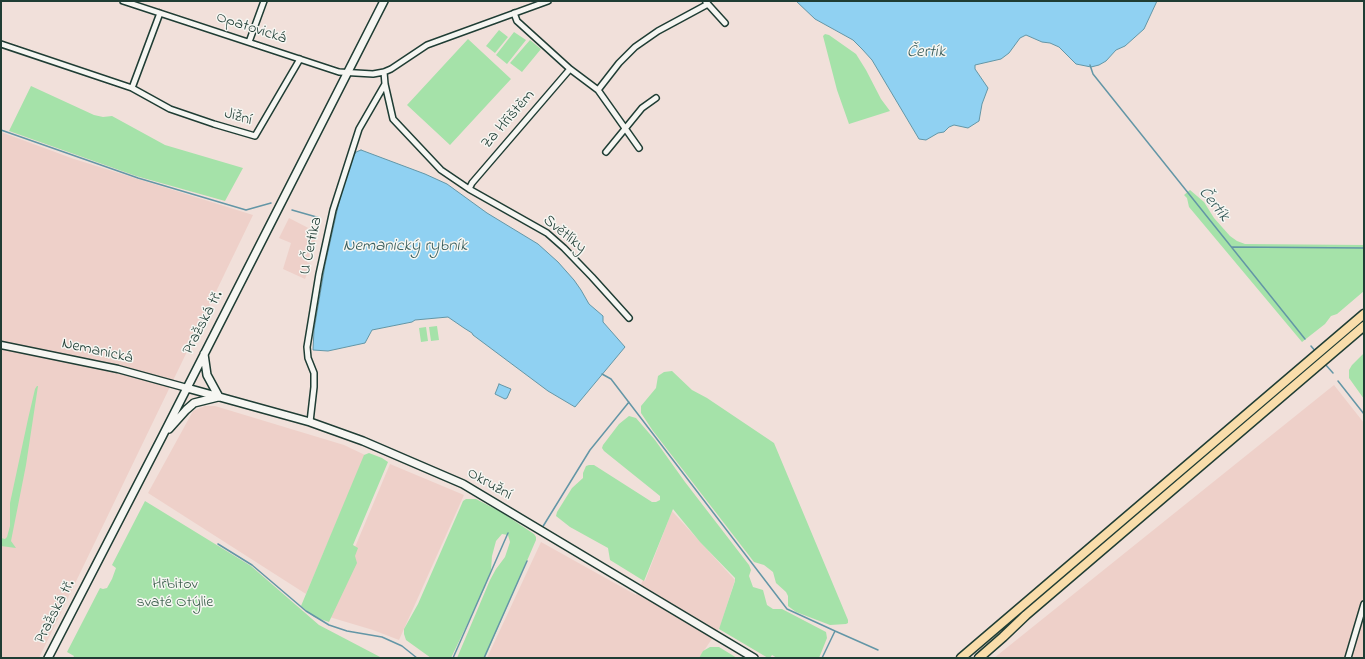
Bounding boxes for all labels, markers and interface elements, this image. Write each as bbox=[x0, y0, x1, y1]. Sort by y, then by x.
street label: Opatovická bbox=[213, 9, 289, 49]
water label: Čertík bbox=[907, 43, 945, 63]
street label: Za Hřištěm bbox=[478, 87, 540, 153]
street label: Jižní bbox=[222, 105, 254, 131]
water label: Čertík bbox=[1193, 184, 1233, 226]
street label: Světlíky bbox=[538, 212, 590, 258]
street label: U Čertíka bbox=[296, 215, 328, 277]
water label: Nemanický rybník bbox=[343, 237, 467, 257]
street label: Pražská tř. bbox=[180, 288, 228, 358]
street label: Nemanická bbox=[60, 335, 134, 369]
street label: Okružní bbox=[463, 464, 515, 506]
park label: Hřbitov svaté Otýlie bbox=[136, 575, 214, 613]
street label: Pražská tř. bbox=[32, 577, 80, 647]

